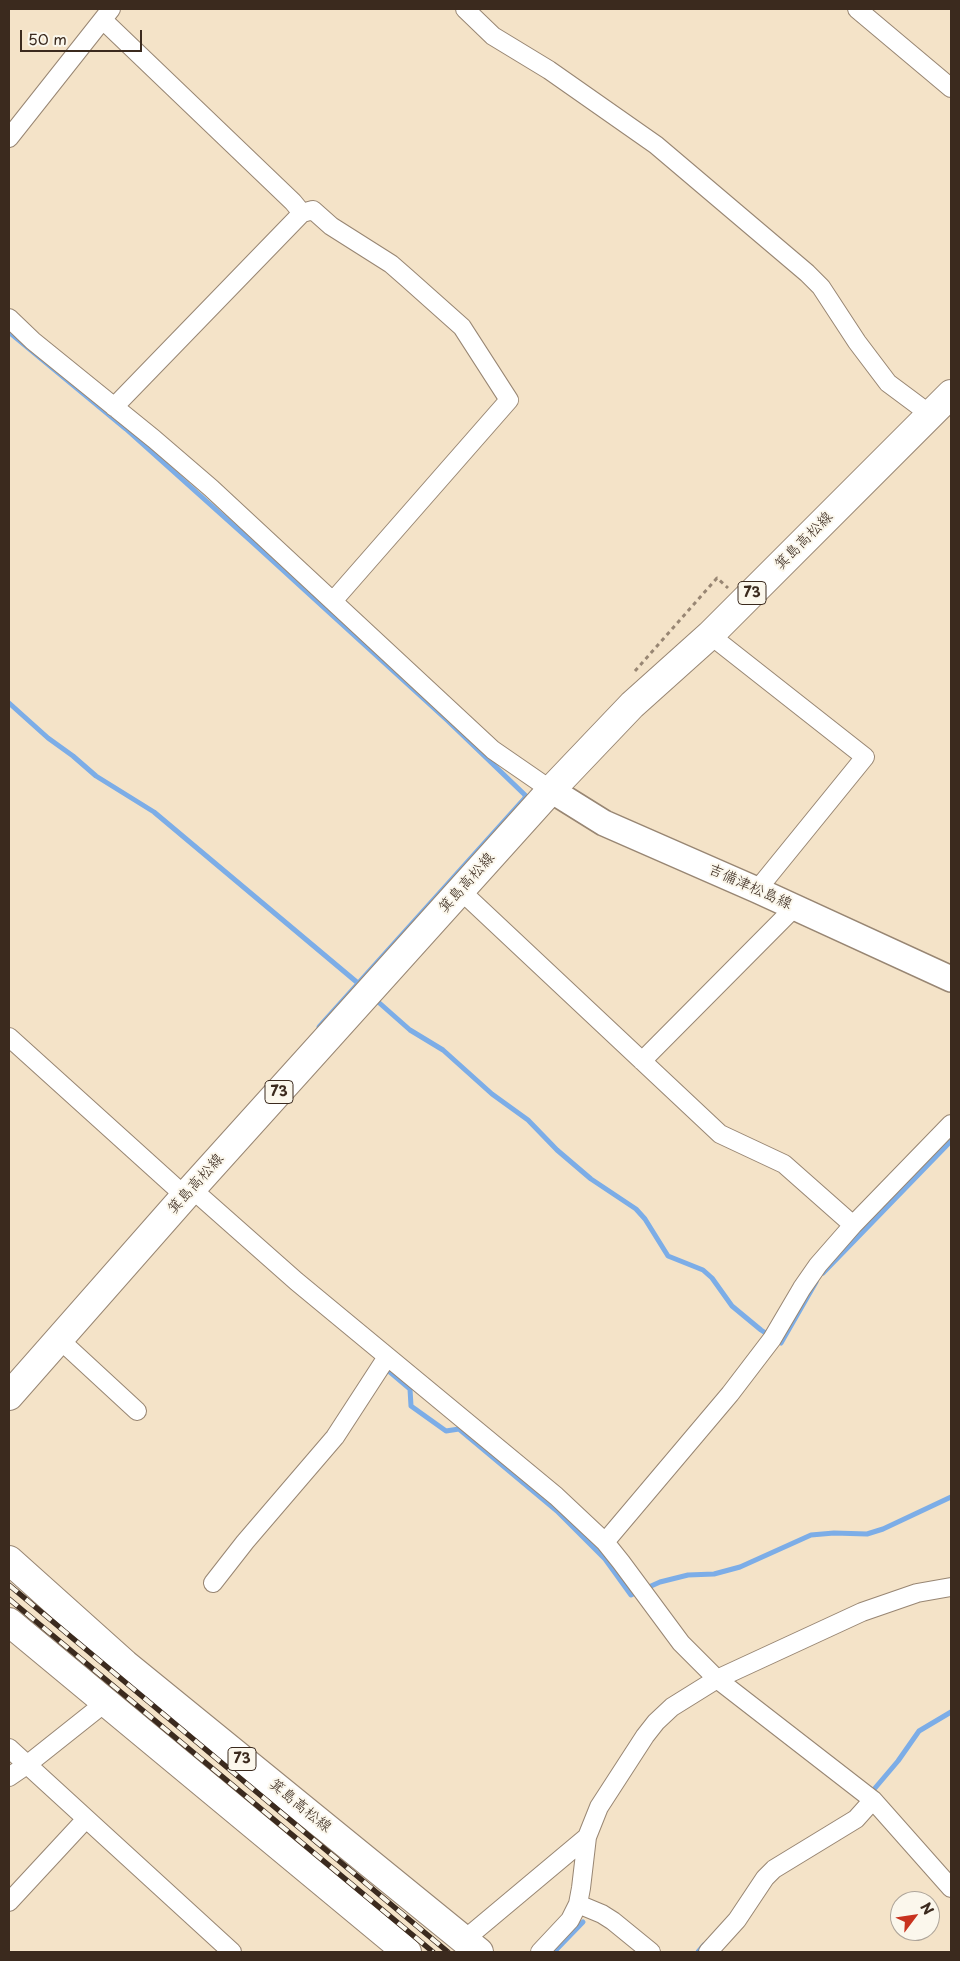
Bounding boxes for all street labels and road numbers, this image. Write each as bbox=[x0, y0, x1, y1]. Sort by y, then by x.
street label: 箕島高松線 bbox=[771, 508, 837, 574]
road number: 73 bbox=[738, 582, 766, 604]
street label: 箕島高松線 bbox=[435, 849, 499, 917]
street label: 吉備津松島線 bbox=[705, 860, 795, 914]
road number: 73 bbox=[265, 1080, 293, 1104]
street label: 箕島高松線 bbox=[164, 1150, 228, 1218]
road number: 73 bbox=[228, 1748, 256, 1770]
street label: 箕島高松線 bbox=[265, 1775, 335, 1837]

